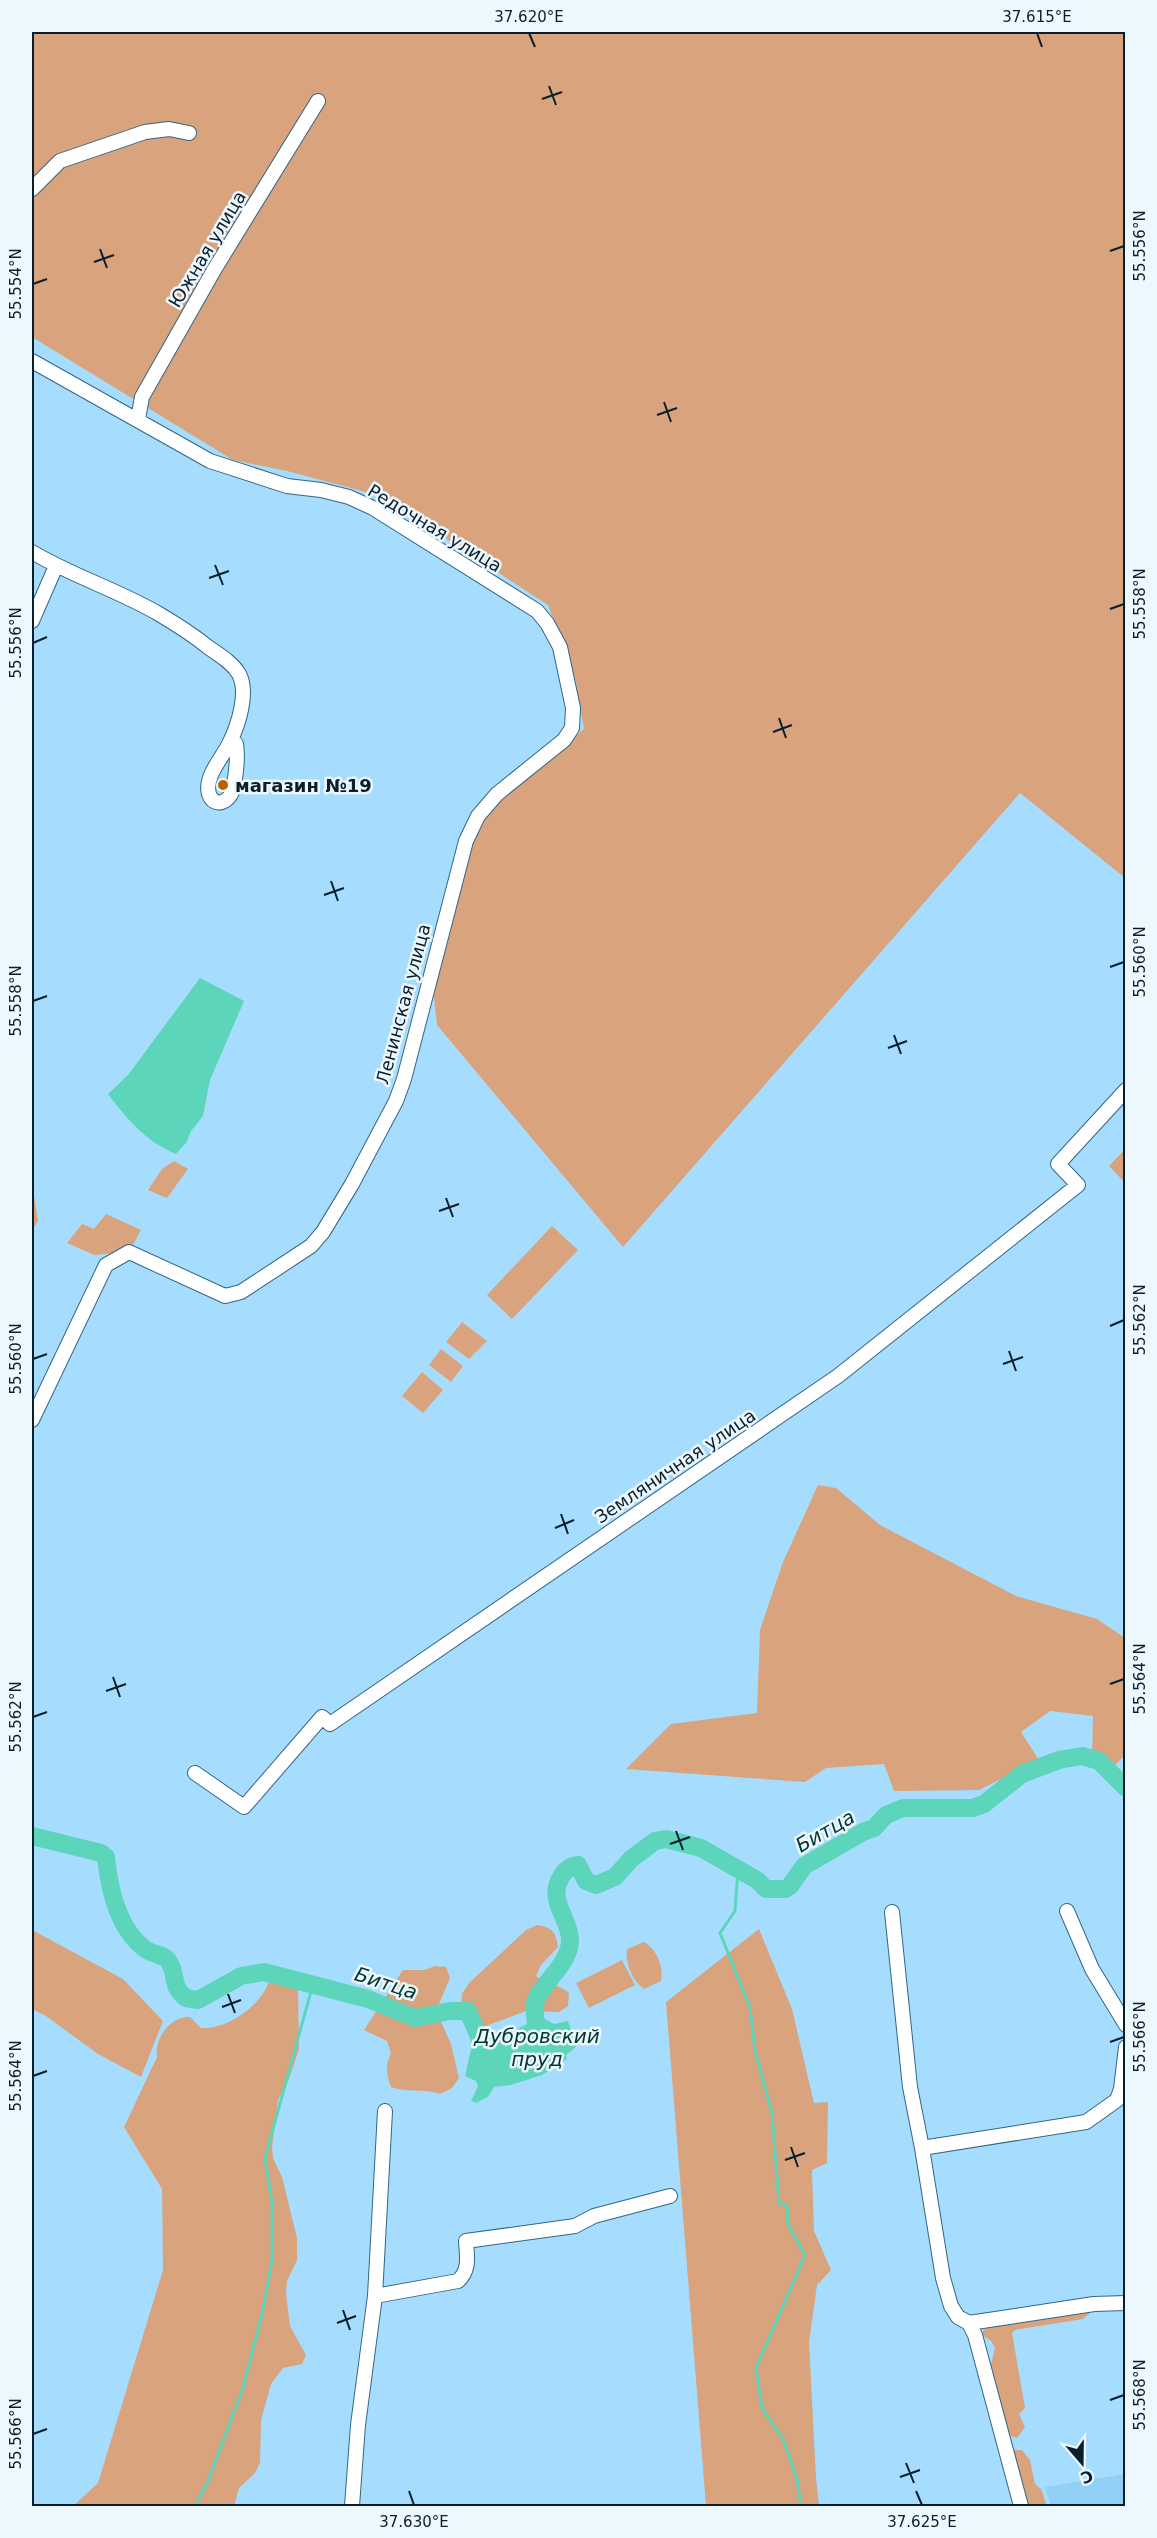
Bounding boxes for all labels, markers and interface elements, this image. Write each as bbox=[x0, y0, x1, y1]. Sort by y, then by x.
text: 37.620°E bbox=[494, 8, 564, 26]
text: 37.615°E bbox=[1002, 8, 1072, 26]
street label: Южная улица bbox=[164, 187, 250, 311]
text: 55.556°N bbox=[1131, 210, 1149, 282]
text: 55.554°N bbox=[7, 248, 25, 320]
street label: Редочная улица bbox=[364, 480, 506, 576]
text: 55.558°N bbox=[1131, 568, 1149, 640]
text: 55.556°N bbox=[7, 607, 25, 679]
place label: магазин №19 bbox=[235, 775, 372, 796]
marker: магазин №19 bbox=[216, 778, 230, 792]
street label: Ленинская улица bbox=[371, 921, 435, 1087]
text: 55.560°N bbox=[1131, 926, 1149, 998]
text: 55.558°N bbox=[7, 965, 25, 1037]
text: 55.562°N bbox=[1131, 1284, 1149, 1356]
text: 55.560°N bbox=[7, 1323, 25, 1395]
street label: Земляничная улица bbox=[591, 1404, 759, 1528]
text: 55.564°N bbox=[1131, 1643, 1149, 1715]
text: 55.562°N bbox=[7, 1681, 25, 1753]
water label: Битца bbox=[791, 1805, 859, 1857]
water label: Битца bbox=[352, 1962, 420, 2004]
text: 55.566°N bbox=[1131, 2001, 1149, 2073]
water label: Дубровский пруд bbox=[473, 2024, 600, 2071]
text: 55.564°N bbox=[7, 2040, 25, 2112]
text: 55.568°N bbox=[1131, 2359, 1149, 2431]
text: 55.566°N bbox=[7, 2398, 25, 2470]
north arrow bbox=[1052, 2433, 1112, 2493]
text: С bbox=[1078, 2466, 1096, 2488]
text: 37.630°E bbox=[379, 2513, 449, 2531]
text: 37.625°E bbox=[887, 2513, 957, 2531]

